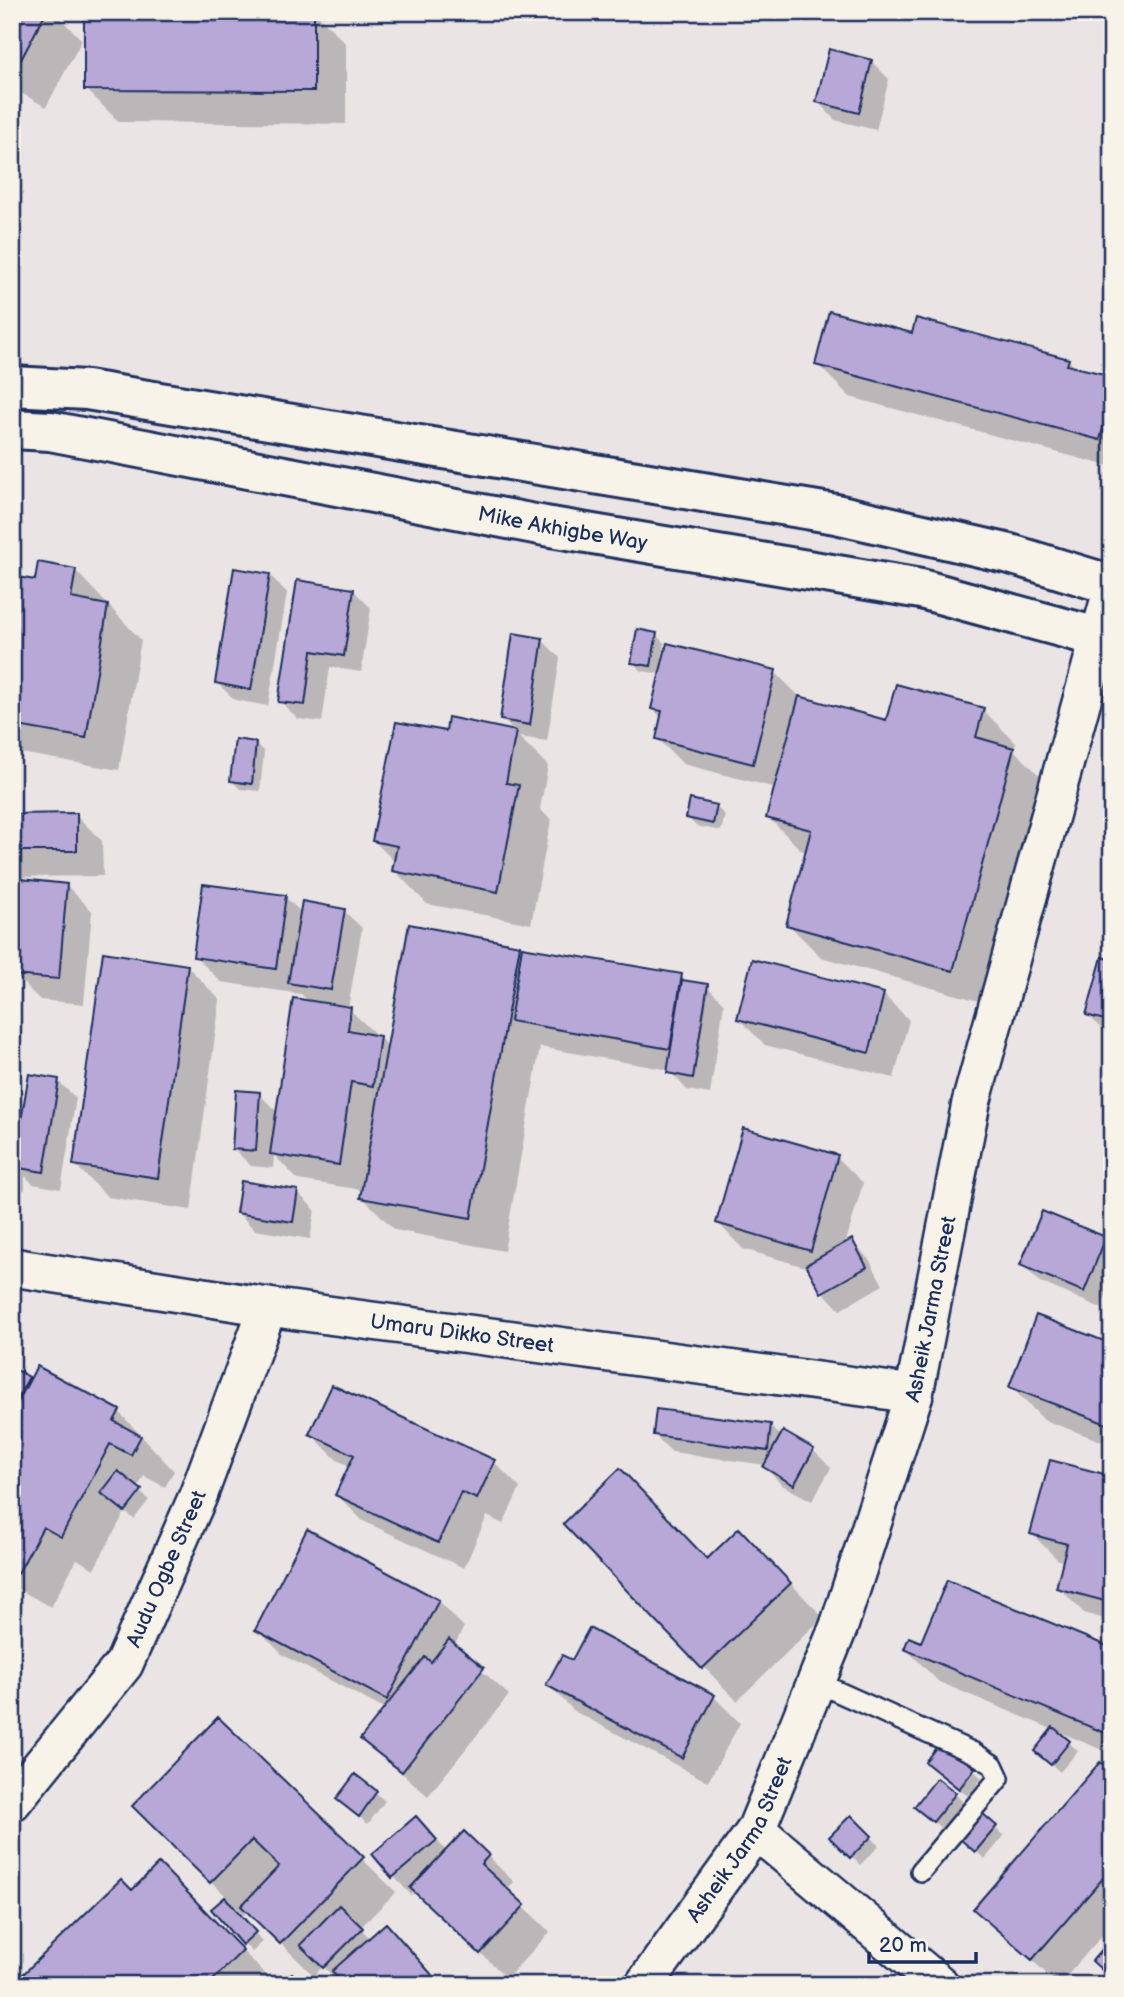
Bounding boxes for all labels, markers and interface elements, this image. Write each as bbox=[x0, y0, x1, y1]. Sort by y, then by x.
street label: Mike Akhigbe Way bbox=[476, 501, 650, 556]
street label: Asheik Jarma Street bbox=[900, 1214, 962, 1405]
street label: Umaru Dikko Street bbox=[369, 1309, 556, 1358]
street label: Audu Ogbe Street bbox=[121, 1487, 212, 1651]
street label: Asheik Jarma Street bbox=[682, 1753, 798, 1927]
scale bar bbox=[869, 1920, 975, 1964]
text: 20 m bbox=[879, 1933, 927, 1958]

